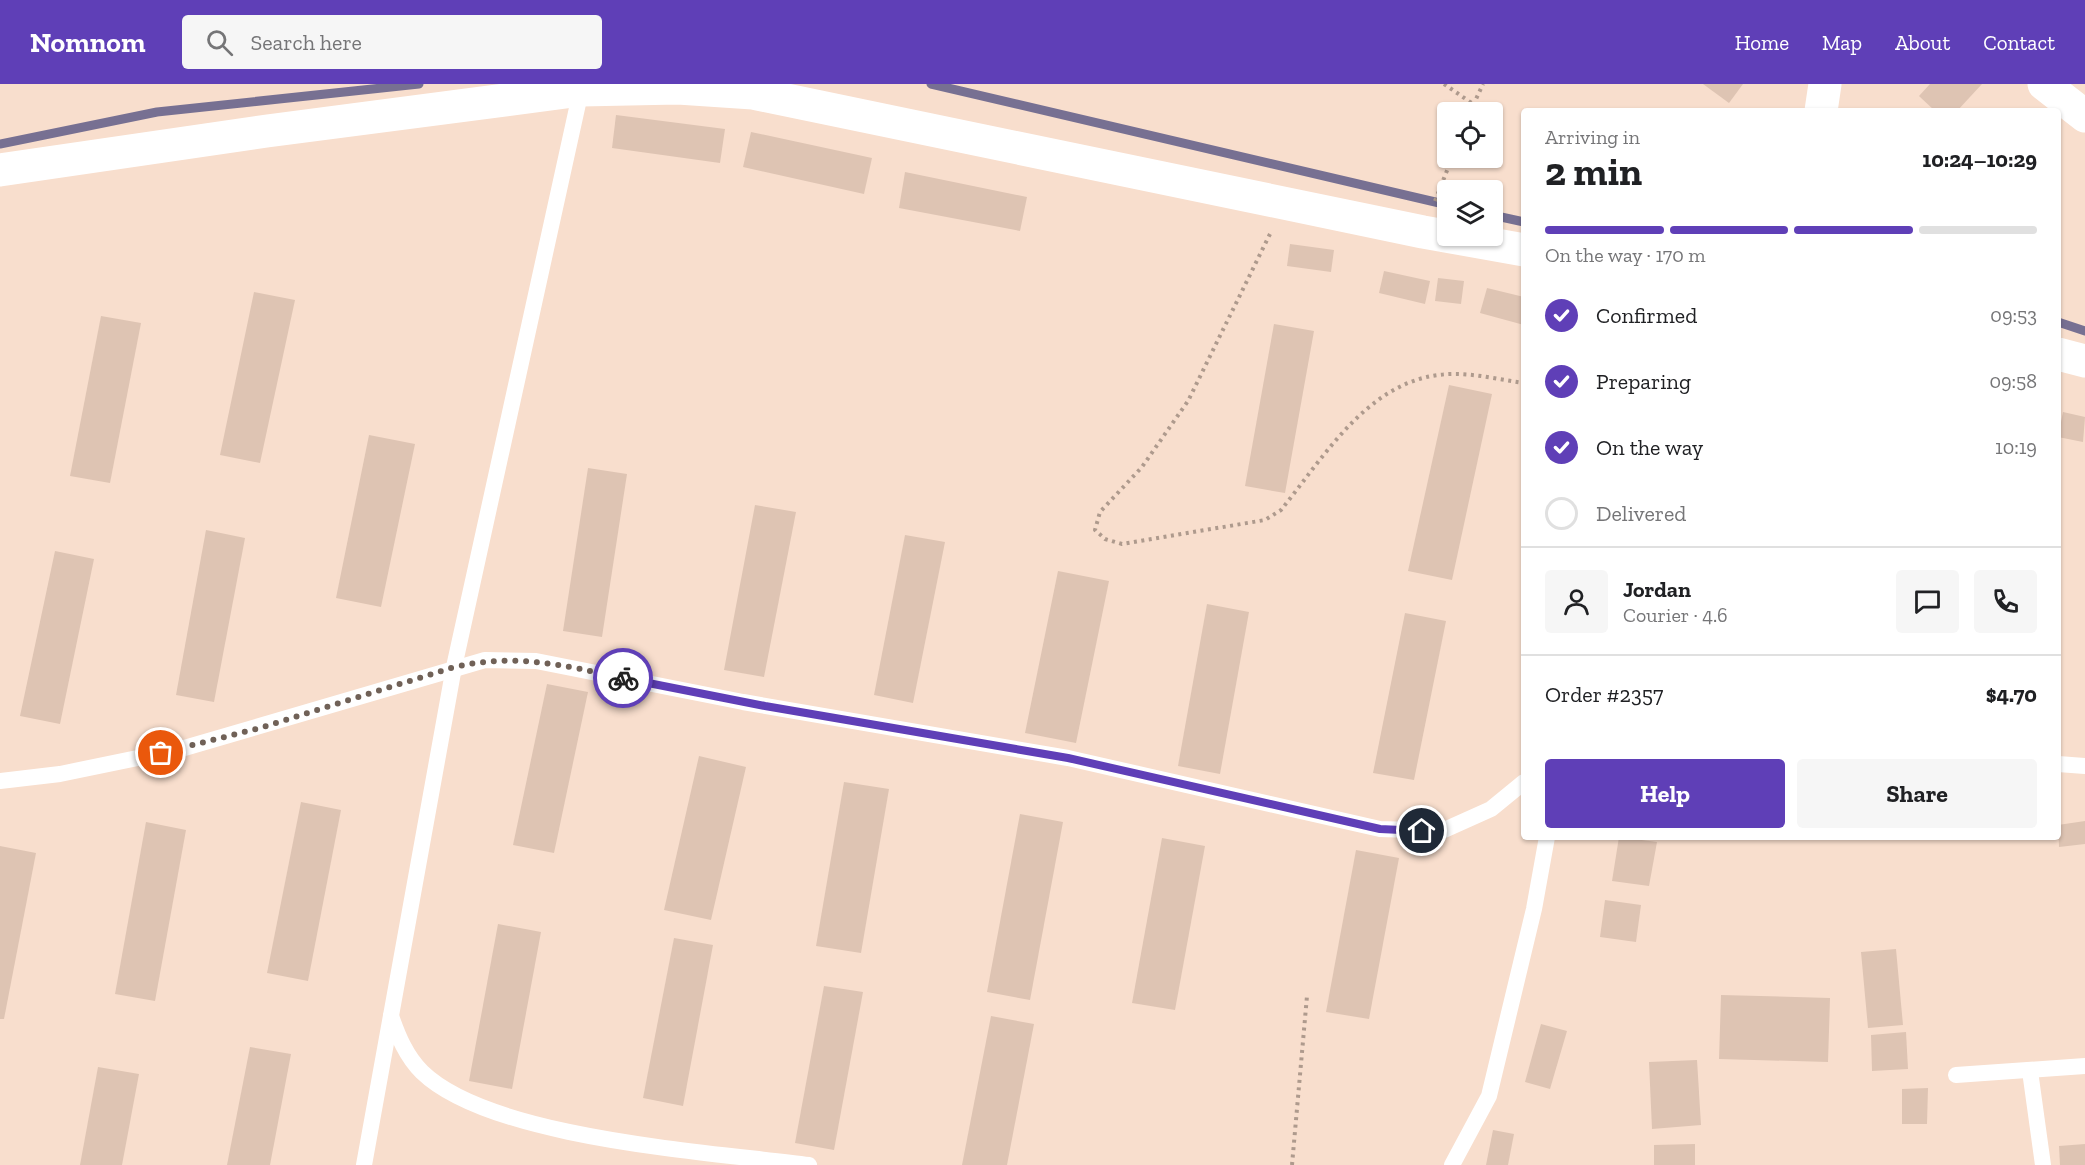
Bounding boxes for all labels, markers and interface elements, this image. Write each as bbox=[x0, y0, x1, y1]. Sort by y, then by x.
search box bbox=[182, 15, 602, 69]
text: Nomnom bbox=[30, 26, 146, 59]
icon: search bbox=[203, 26, 236, 59]
text: Search here bbox=[251, 29, 362, 56]
text: Home bbox=[1735, 30, 1789, 55]
text: Map bbox=[1822, 30, 1862, 55]
text: About bbox=[1895, 30, 1950, 55]
text: Contact bbox=[1983, 30, 2055, 55]
map controls bbox=[1437, 102, 1503, 246]
button: locate bbox=[1437, 102, 1503, 168]
text: Arriving in bbox=[1545, 125, 1640, 149]
text: 10:24–10:29 bbox=[1922, 146, 2037, 173]
text: 2 min bbox=[1545, 148, 1642, 195]
button: layers bbox=[1437, 180, 1503, 246]
text: On the way · 170 m bbox=[1545, 243, 1706, 267]
icon: check bbox=[1545, 299, 1578, 332]
text: Confirmed bbox=[1596, 302, 1697, 329]
text: 09:53 bbox=[1990, 303, 2037, 327]
icon: check bbox=[1545, 365, 1578, 398]
text: Preparing bbox=[1596, 368, 1691, 395]
text: 09:58 bbox=[1989, 369, 2037, 393]
icon: check bbox=[1545, 431, 1578, 464]
text: On the way bbox=[1596, 434, 1703, 461]
text: 10:19 bbox=[1995, 435, 2037, 459]
text: Delivered bbox=[1596, 500, 1686, 527]
button: person bbox=[1545, 570, 1608, 633]
button: chat bbox=[1896, 570, 1959, 633]
button: phone bbox=[1974, 570, 2037, 633]
text: Jordan bbox=[1623, 576, 1691, 603]
text: Courier · 4.6 bbox=[1623, 603, 1728, 627]
courier bbox=[593, 648, 653, 708]
icon: bike bbox=[607, 662, 640, 695]
text: Order #2357 bbox=[1545, 681, 1663, 708]
text: $4.70 bbox=[1986, 681, 2037, 708]
pin bbox=[135, 727, 186, 778]
icon: bag bbox=[144, 736, 177, 769]
button: Help bbox=[1545, 759, 1785, 828]
button: Share bbox=[1797, 759, 2037, 828]
pin bbox=[1396, 805, 1447, 856]
icon: home bbox=[1405, 814, 1438, 847]

